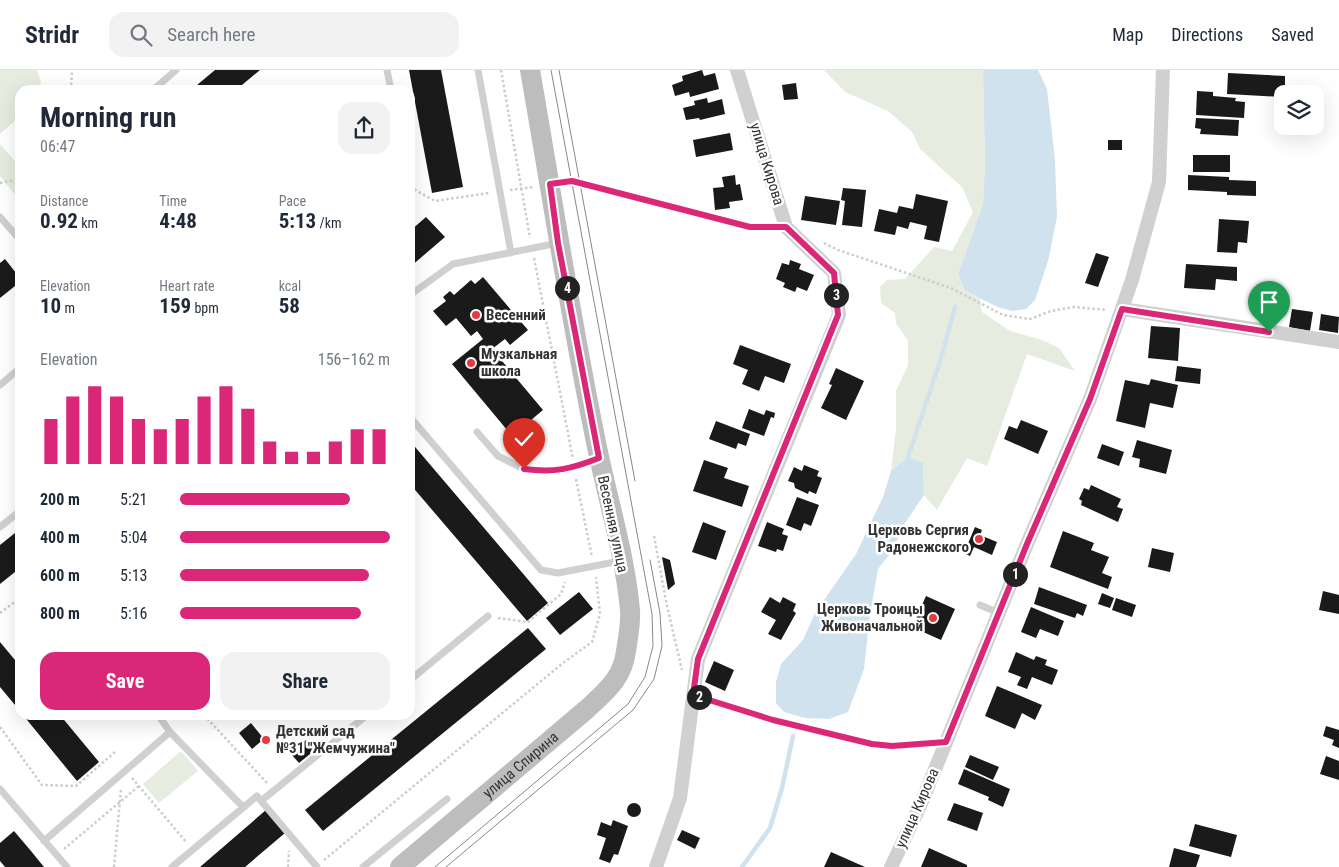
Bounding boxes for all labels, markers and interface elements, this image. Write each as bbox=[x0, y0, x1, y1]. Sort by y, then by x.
search box bbox=[109, 12, 459, 57]
text: Stridr bbox=[25, 21, 79, 49]
icon: search bbox=[127, 21, 155, 49]
text: Search here bbox=[167, 23, 256, 46]
text: Map bbox=[1112, 24, 1143, 45]
text: Directions bbox=[1171, 24, 1243, 45]
text: Saved bbox=[1271, 24, 1314, 45]
map controls bbox=[1274, 85, 1324, 135]
button: layers bbox=[1274, 85, 1324, 135]
text: Morning run bbox=[40, 101, 176, 134]
button: share bbox=[338, 102, 390, 154]
street label: улица Кирова bbox=[746, 121, 788, 207]
text: 06:47 bbox=[40, 137, 75, 156]
text: Distance bbox=[40, 193, 88, 209]
text: Time bbox=[159, 193, 187, 209]
text: Pace bbox=[279, 193, 306, 209]
text: 0.92 bbox=[40, 209, 78, 233]
text: 4:48 bbox=[159, 209, 197, 233]
text: 5:13 bbox=[279, 209, 316, 233]
text: km bbox=[78, 215, 98, 231]
text: /km bbox=[316, 215, 342, 231]
pin: 4 bbox=[554, 276, 580, 300]
text: Elevation bbox=[40, 278, 90, 294]
text: Heart rate bbox=[159, 278, 215, 294]
text: kcal bbox=[279, 278, 301, 294]
text: 4 bbox=[564, 280, 571, 296]
pin bbox=[1248, 281, 1290, 332]
pin: 3 bbox=[824, 282, 848, 308]
text: 3 bbox=[833, 287, 840, 303]
icon: arrive bbox=[1255, 288, 1283, 316]
text: 10 bbox=[40, 294, 61, 318]
text: 159 bbox=[159, 294, 191, 318]
text: 58 bbox=[279, 294, 300, 318]
text: m bbox=[61, 300, 75, 316]
text: bpm bbox=[191, 300, 219, 316]
place label: Весенний bbox=[486, 306, 546, 324]
marker: Весенний bbox=[470, 309, 482, 321]
place label: Музкальная школа bbox=[481, 345, 557, 380]
text: Elevation bbox=[40, 350, 98, 369]
text: 156–162 m bbox=[318, 350, 390, 369]
marker: Музкальная школа bbox=[465, 357, 477, 369]
pin bbox=[503, 418, 545, 469]
icon: check bbox=[510, 425, 538, 453]
street label: Весенняя улица bbox=[594, 474, 632, 574]
text: 200 m bbox=[40, 490, 80, 509]
text: 5:21 bbox=[120, 490, 147, 509]
place label: Церковь Сергия Радонежского bbox=[868, 521, 969, 556]
text: 400 m bbox=[40, 528, 80, 547]
text: 5:04 bbox=[120, 528, 147, 547]
marker: Церковь Сергия Радонежского bbox=[973, 533, 985, 545]
pin: 1 bbox=[1002, 562, 1028, 586]
text: 600 m bbox=[40, 566, 80, 585]
text: 5:13 bbox=[120, 566, 147, 585]
text: 1 bbox=[1012, 566, 1019, 582]
place label: Церковь Троицы Живоначальной bbox=[817, 600, 923, 635]
text: 800 m bbox=[40, 604, 80, 623]
text: 5:16 bbox=[120, 604, 147, 623]
marker: Церковь Троицы Живоначальной bbox=[927, 612, 939, 624]
button: Save bbox=[40, 652, 210, 710]
button: Share bbox=[220, 652, 390, 710]
pin: 2 bbox=[686, 684, 712, 710]
text: 2 bbox=[696, 689, 703, 705]
place label: Детский сад №31 "Жемчужина" bbox=[276, 722, 395, 757]
street label: улица Спирина bbox=[479, 728, 562, 802]
marker: Детский сад №31 "Жемчужина" bbox=[260, 734, 272, 746]
street label: улица Кирова bbox=[891, 765, 943, 851]

